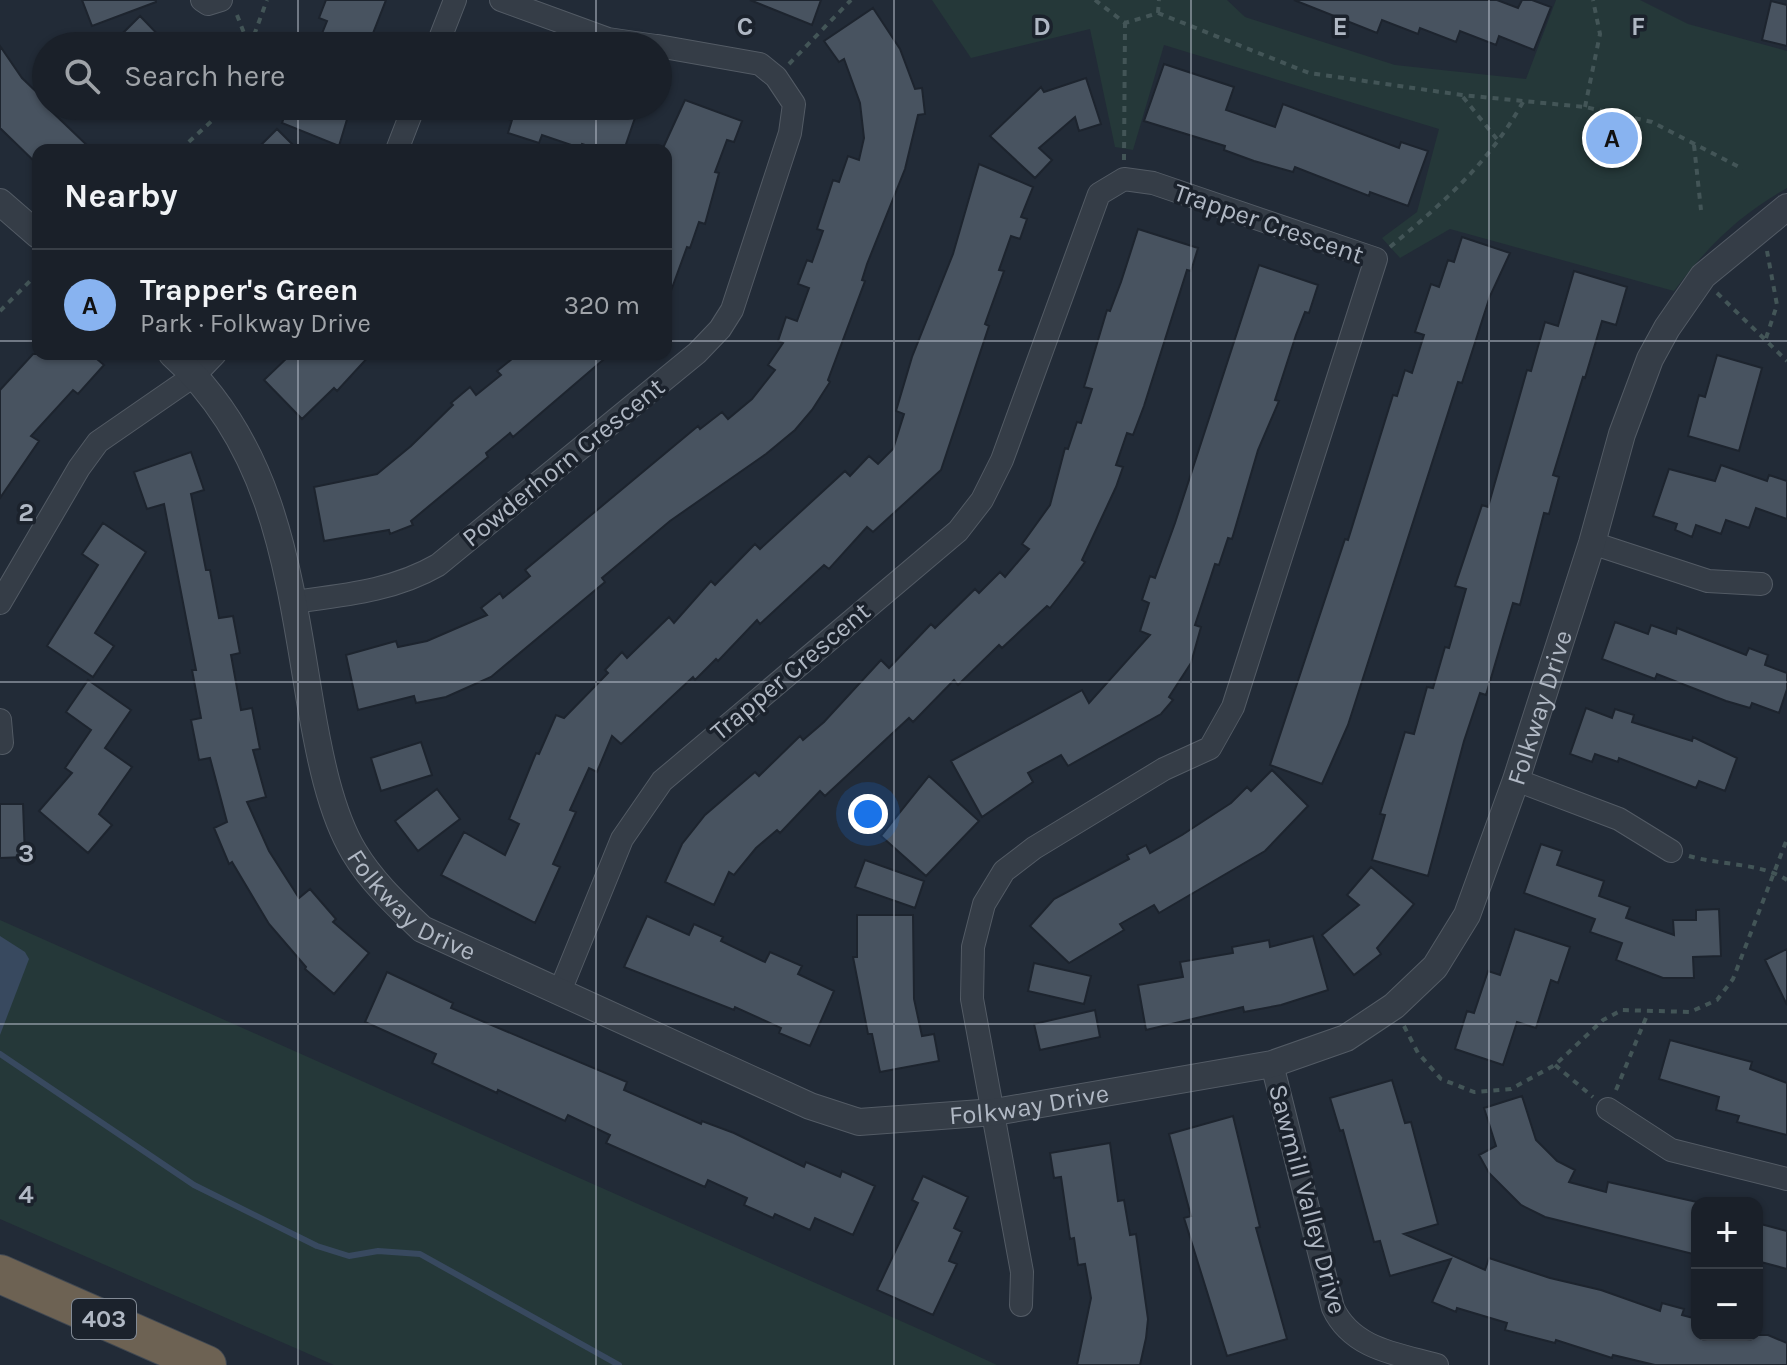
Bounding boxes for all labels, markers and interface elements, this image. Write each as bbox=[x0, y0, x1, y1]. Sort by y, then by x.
text: C bbox=[737, 11, 753, 42]
text: D bbox=[1033, 11, 1051, 42]
text: E bbox=[1332, 11, 1348, 42]
text: F bbox=[1631, 11, 1645, 42]
search box bbox=[32, 32, 672, 120]
icon: search bbox=[60, 54, 104, 98]
text: Search here bbox=[124, 58, 285, 94]
pin: A bbox=[1586, 108, 1638, 168]
text: Nearby bbox=[64, 176, 178, 216]
street label: Trapper Crescent bbox=[1170, 176, 1368, 271]
text: Trapper's Green bbox=[140, 272, 358, 308]
text: A bbox=[82, 290, 98, 321]
text: 320 m bbox=[564, 290, 640, 321]
text: Park · Folkway Drive bbox=[140, 308, 371, 339]
street label: Powderhorn Crescent bbox=[456, 371, 671, 554]
text: 2 bbox=[18, 497, 34, 528]
street label: Trapper Crescent bbox=[704, 595, 877, 747]
street label: Folkway Drive bbox=[1500, 626, 1579, 789]
your location bbox=[848, 794, 888, 834]
text: 3 bbox=[18, 838, 34, 869]
street label: Folkway Drive bbox=[340, 844, 481, 968]
street label: Folkway Drive bbox=[948, 1078, 1111, 1131]
street label: Sawmill Valley Drive bbox=[1262, 1081, 1353, 1317]
text: 4 bbox=[18, 1179, 34, 1210]
map controls bbox=[1691, 1197, 1763, 1341]
button: + bbox=[1691, 1197, 1763, 1269]
button: − bbox=[1691, 1269, 1763, 1341]
road number: 403 bbox=[72, 1299, 136, 1339]

